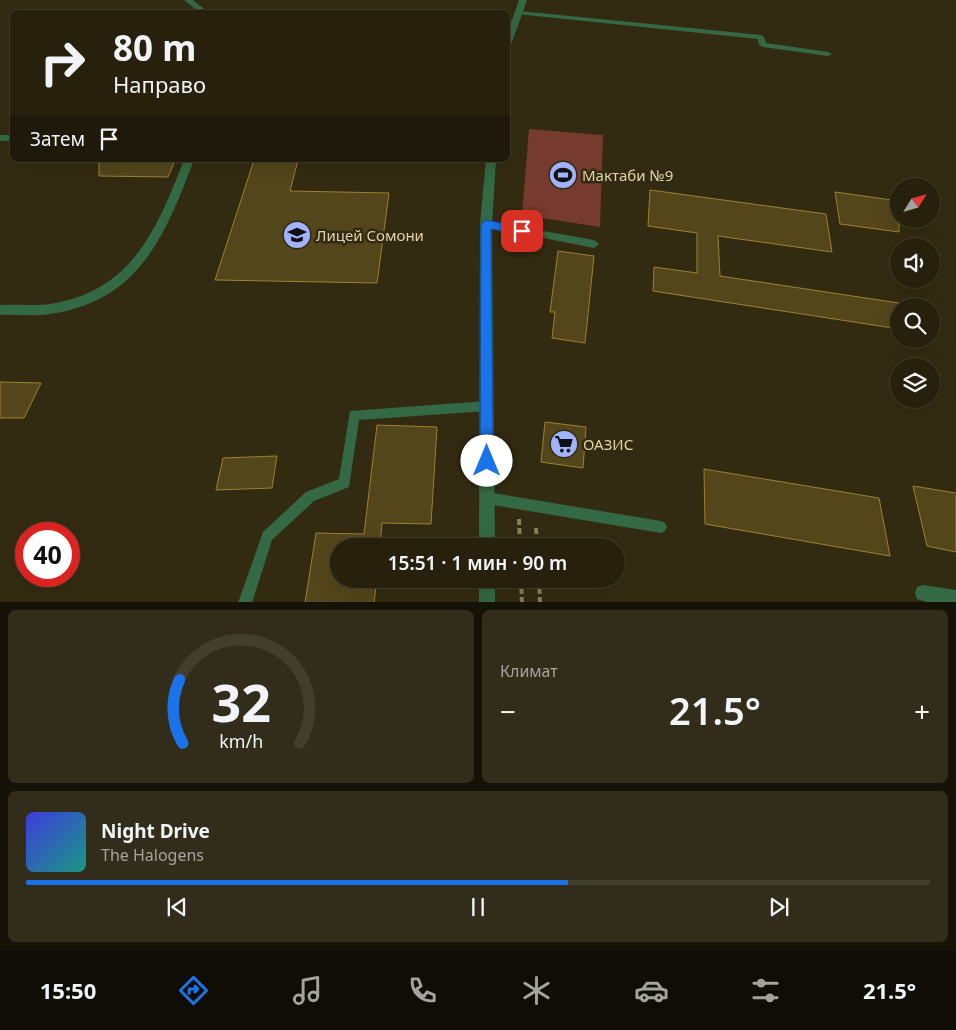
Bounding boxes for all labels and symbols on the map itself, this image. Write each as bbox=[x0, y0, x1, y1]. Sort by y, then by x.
sports icon: Мактаби №9 bbox=[548, 160, 578, 190]
place label: Мактаби №9 bbox=[582, 165, 673, 185]
north arrow bbox=[890, 178, 940, 228]
pin bbox=[501, 210, 543, 252]
school or university icon: Лицей Сомони bbox=[282, 220, 312, 250]
place label: Лицей Сомони bbox=[316, 225, 424, 245]
supermarket icon: ОАЗИС bbox=[549, 429, 579, 459]
position arrow bbox=[460, 434, 512, 486]
place label: ОАЗИС bbox=[583, 434, 633, 454]
speed limit sign: 40 bbox=[15, 522, 80, 587]

